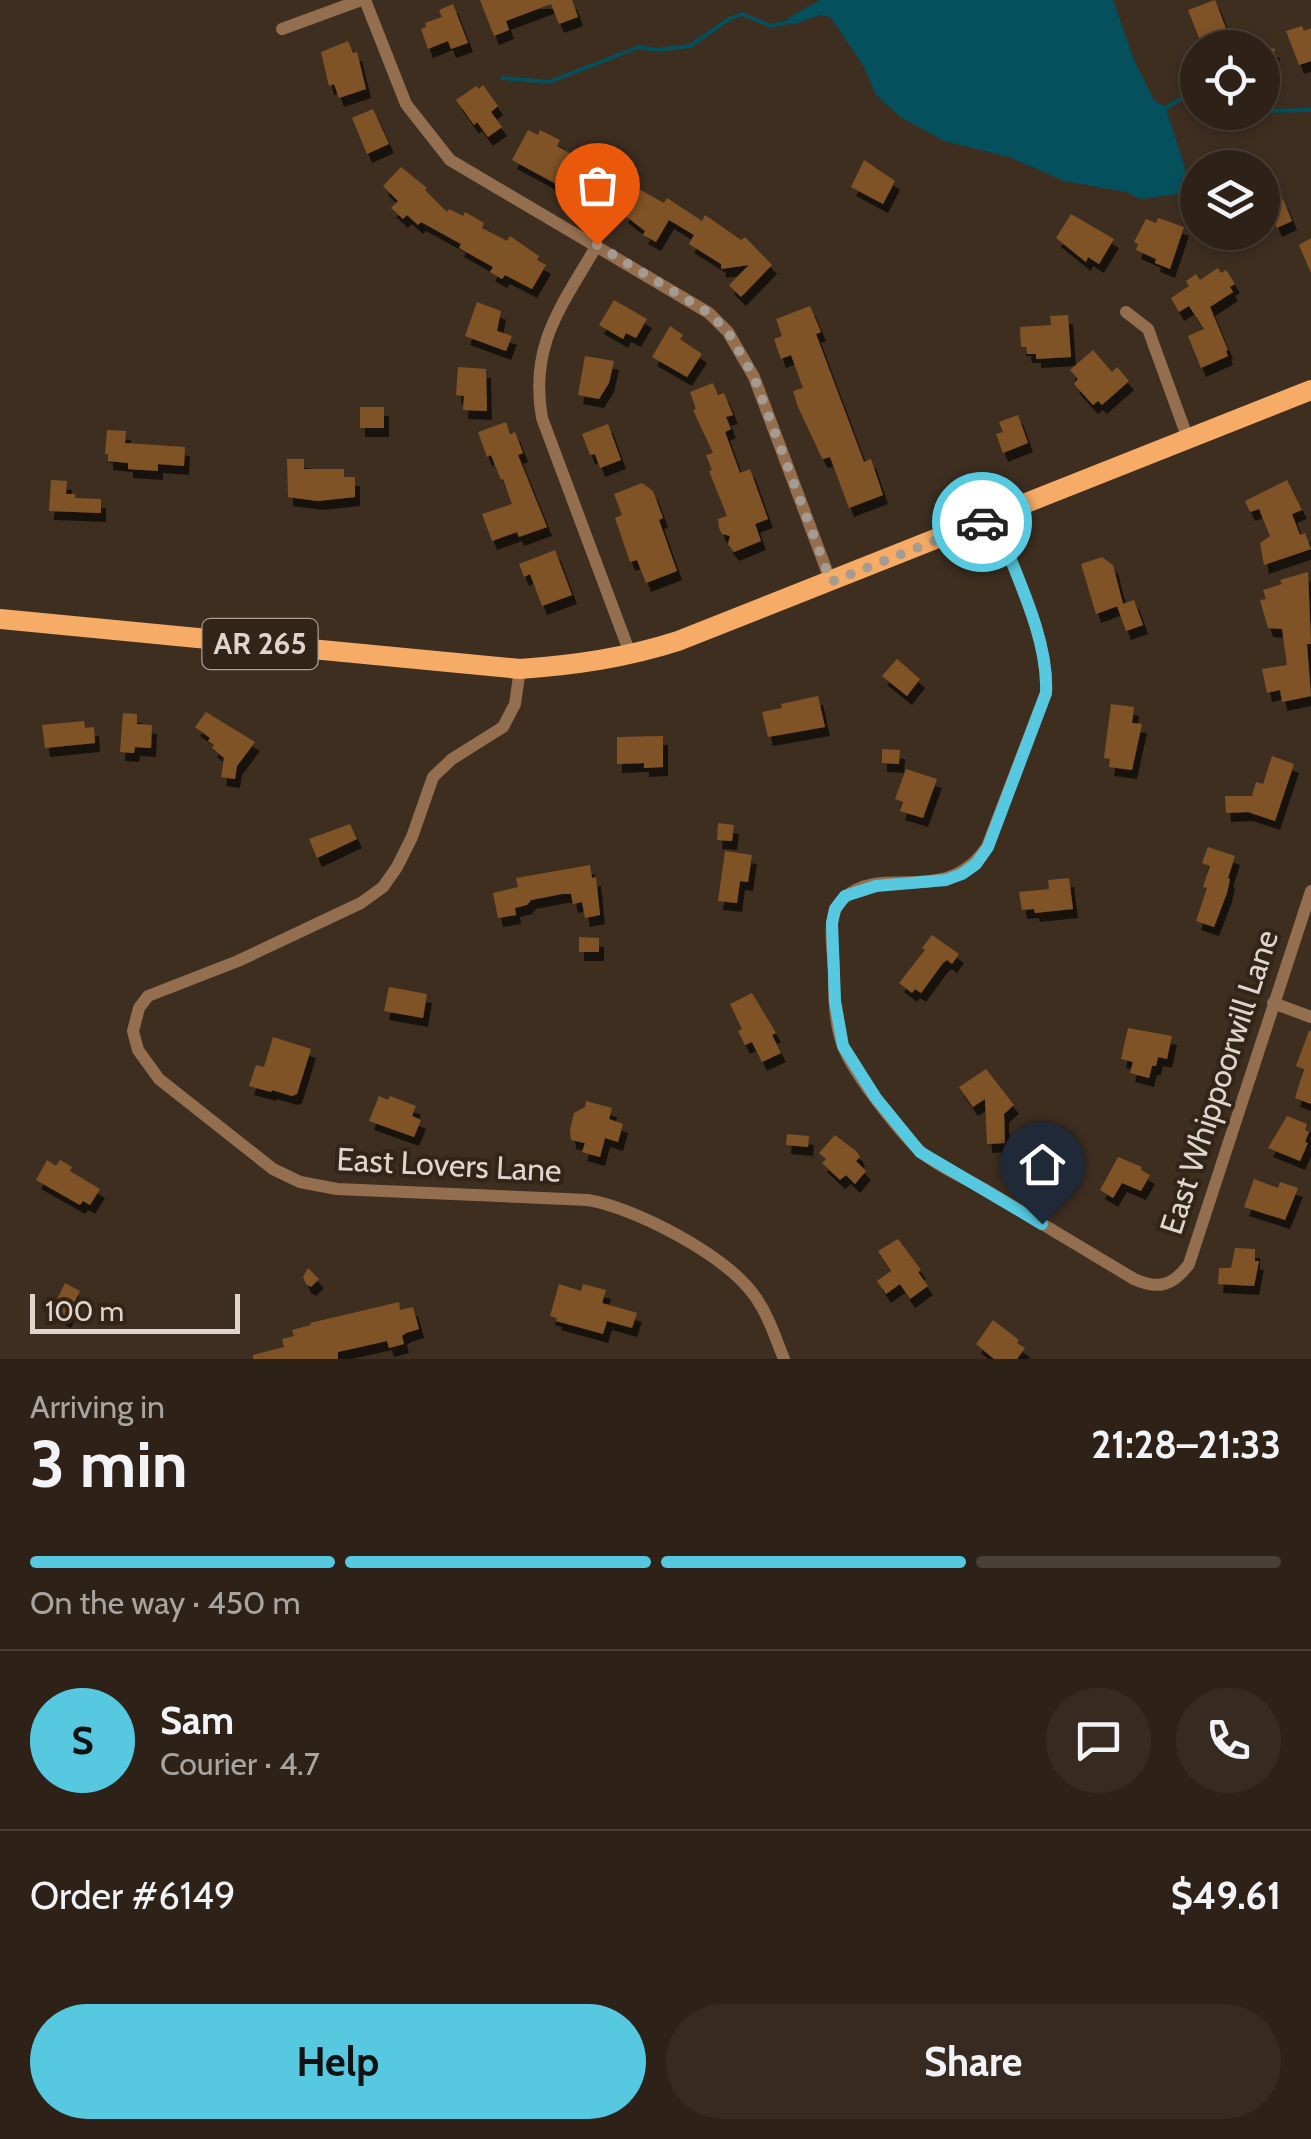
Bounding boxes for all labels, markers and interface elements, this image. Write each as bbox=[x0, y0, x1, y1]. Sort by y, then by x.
map controls bbox=[1180, 30, 1280, 250]
button: locate bbox=[1180, 30, 1280, 130]
pin bbox=[555, 143, 640, 246]
button: layers bbox=[1180, 150, 1280, 250]
icon: bag bbox=[570, 158, 625, 213]
courier bbox=[932, 472, 1032, 572]
icon: car bbox=[955, 495, 1010, 550]
road number: AR 265 bbox=[202, 619, 318, 669]
street label: East Whippoorwill Lane bbox=[1151, 925, 1286, 1239]
pin bbox=[1000, 1122, 1085, 1225]
icon: home bbox=[1015, 1137, 1070, 1192]
street label: East Lovers Lane bbox=[335, 1139, 563, 1190]
scale bar bbox=[30, 1289, 240, 1334]
text: 100 m bbox=[45, 1294, 124, 1328]
text: Arriving in bbox=[30, 1387, 165, 1426]
text: 21:28–21:33 bbox=[1091, 1421, 1281, 1468]
text: 3 min bbox=[30, 1424, 188, 1503]
text: On the way · 450 m bbox=[30, 1583, 301, 1622]
button: chat bbox=[1046, 1688, 1151, 1793]
button: phone bbox=[1176, 1688, 1281, 1793]
text: Sam bbox=[160, 1697, 234, 1744]
text: S bbox=[71, 1717, 94, 1764]
text: Courier · 4.7 bbox=[160, 1744, 320, 1783]
text: Order #6149 bbox=[30, 1872, 236, 1919]
text: $49.61 bbox=[1171, 1872, 1281, 1919]
button: Help bbox=[30, 2004, 646, 2119]
button: Share bbox=[666, 2004, 1281, 2119]

